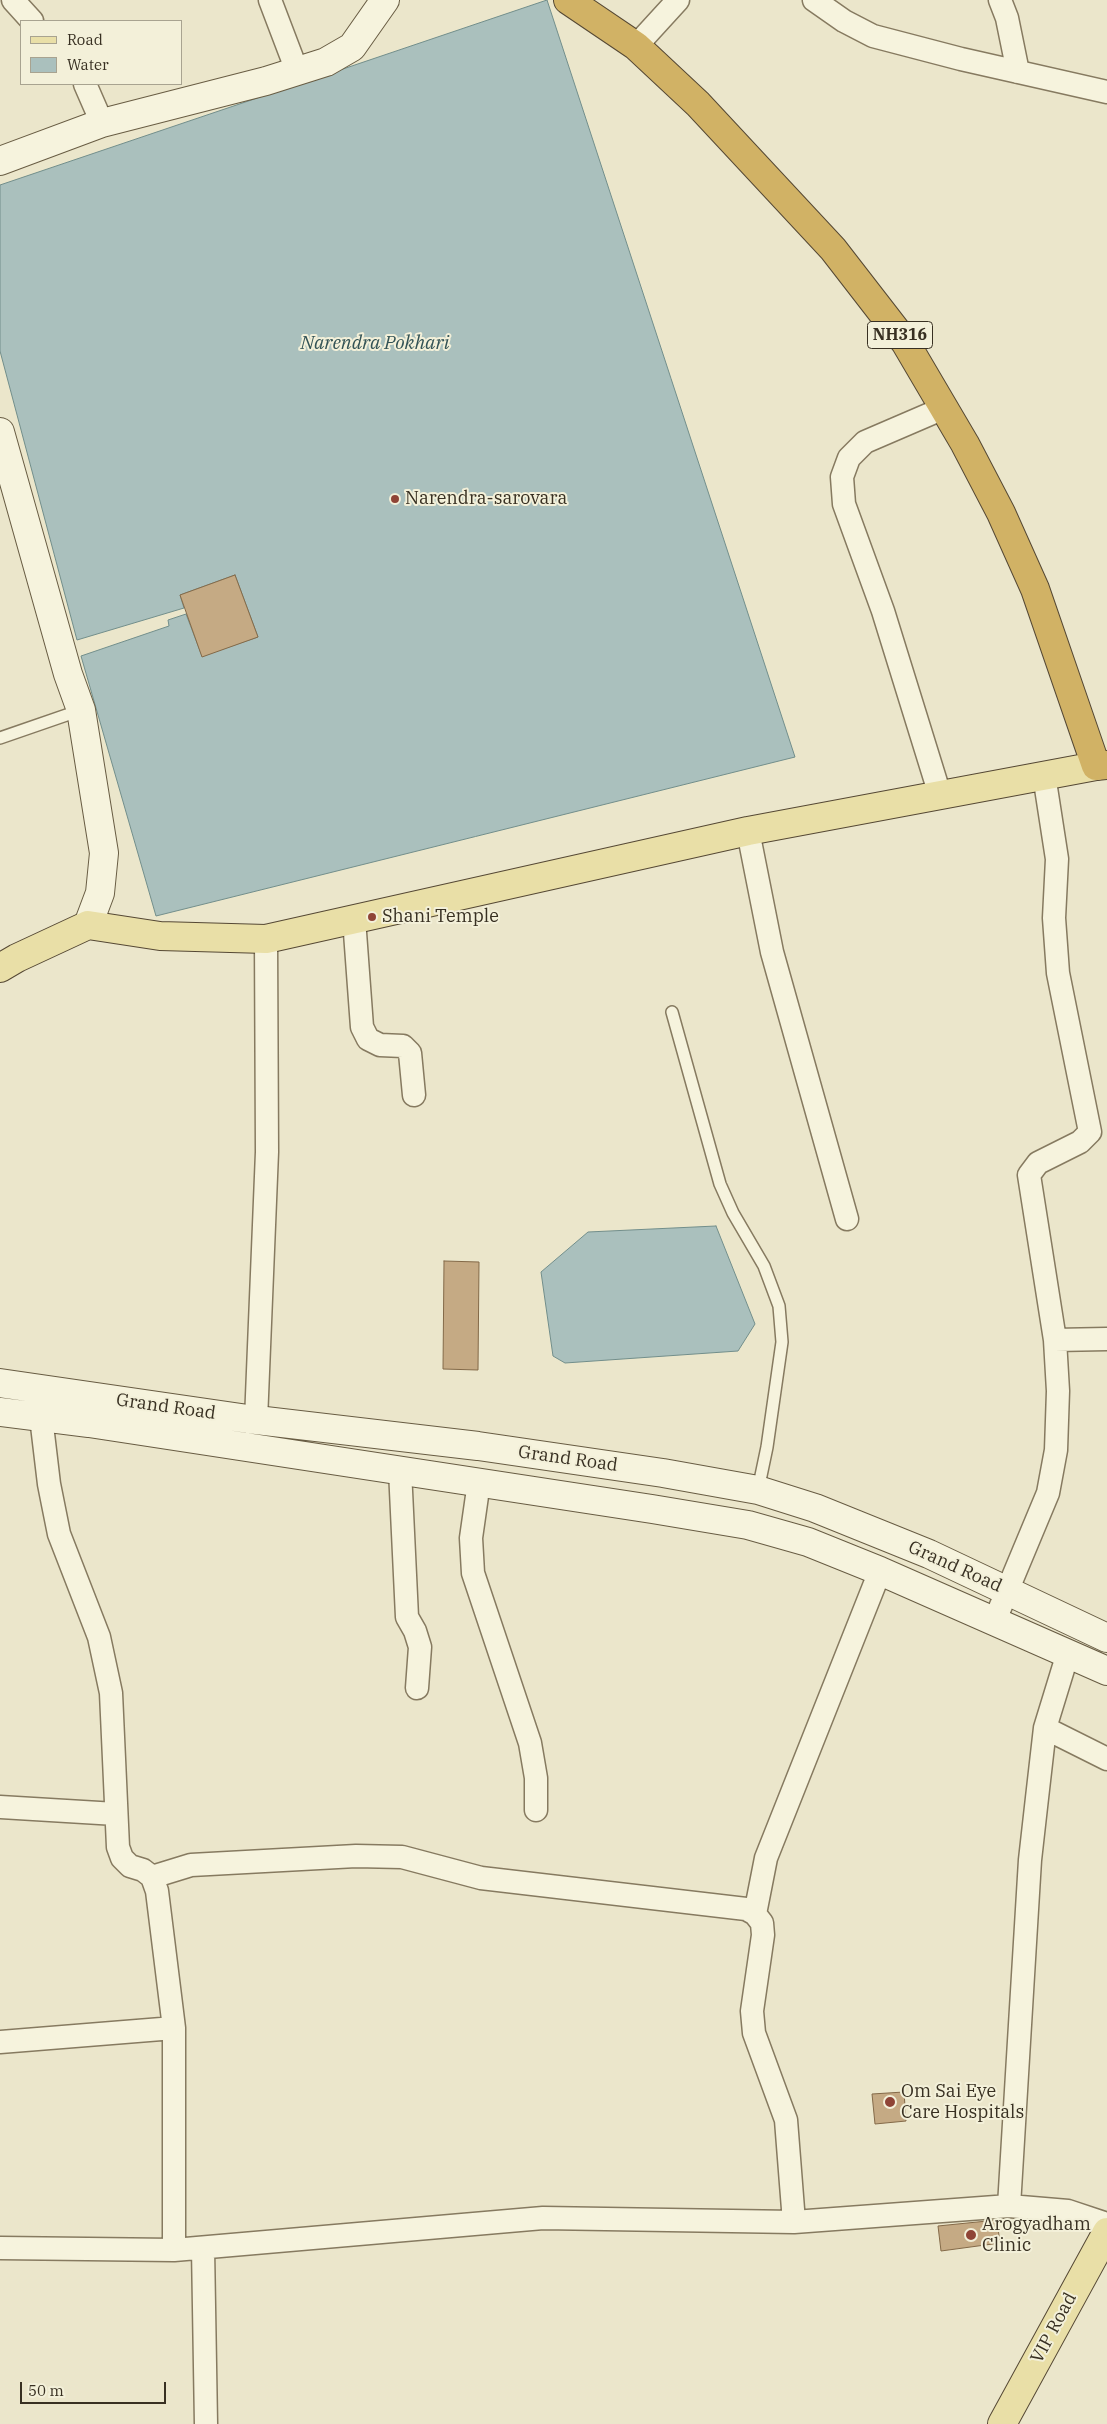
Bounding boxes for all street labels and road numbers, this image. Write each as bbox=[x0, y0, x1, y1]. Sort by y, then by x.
road number: NH316 bbox=[868, 322, 932, 348]
street label: Grand Road bbox=[115, 1389, 217, 1425]
street label: Grand Road bbox=[517, 1441, 619, 1477]
street label: Grand Road bbox=[905, 1537, 1005, 1597]
street label: VIP Road bbox=[1026, 2289, 1082, 2367]

